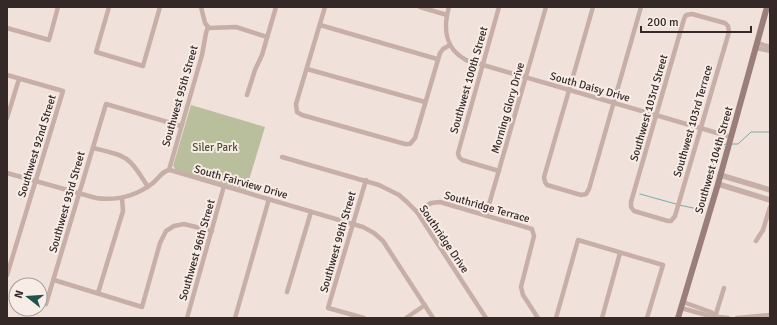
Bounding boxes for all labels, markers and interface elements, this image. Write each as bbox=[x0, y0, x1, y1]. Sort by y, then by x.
scale bar bbox=[641, 8, 751, 34]
text: 200 m bbox=[647, 15, 679, 30]
street label: Southwest 100th Street bbox=[448, 25, 491, 135]
street label: Southwest 95th Street bbox=[159, 44, 201, 148]
street label: Southwest 103rd Street bbox=[628, 53, 671, 163]
street label: Morning Glory Drive bbox=[489, 61, 527, 155]
street label: Southwest 103rd Terrace bbox=[671, 63, 715, 179]
street label: South Daisy Drive bbox=[548, 69, 632, 105]
street label: Southwest 92nd Street bbox=[15, 93, 59, 199]
street label: Southwest 104th Street bbox=[693, 105, 736, 215]
park label: Siler Park bbox=[192, 141, 238, 154]
street label: Southwest 93rd Street bbox=[46, 150, 88, 254]
street label: South Fairview Drive bbox=[193, 162, 289, 202]
street label: Southridge Terrace bbox=[443, 189, 531, 225]
street label: Southwest 99th Street bbox=[317, 190, 359, 294]
street label: Southwest 96th Street bbox=[176, 198, 218, 302]
street label: Southridge Drive bbox=[417, 203, 471, 275]
north arrow bbox=[8, 277, 48, 317]
text: N bbox=[12, 289, 26, 300]

